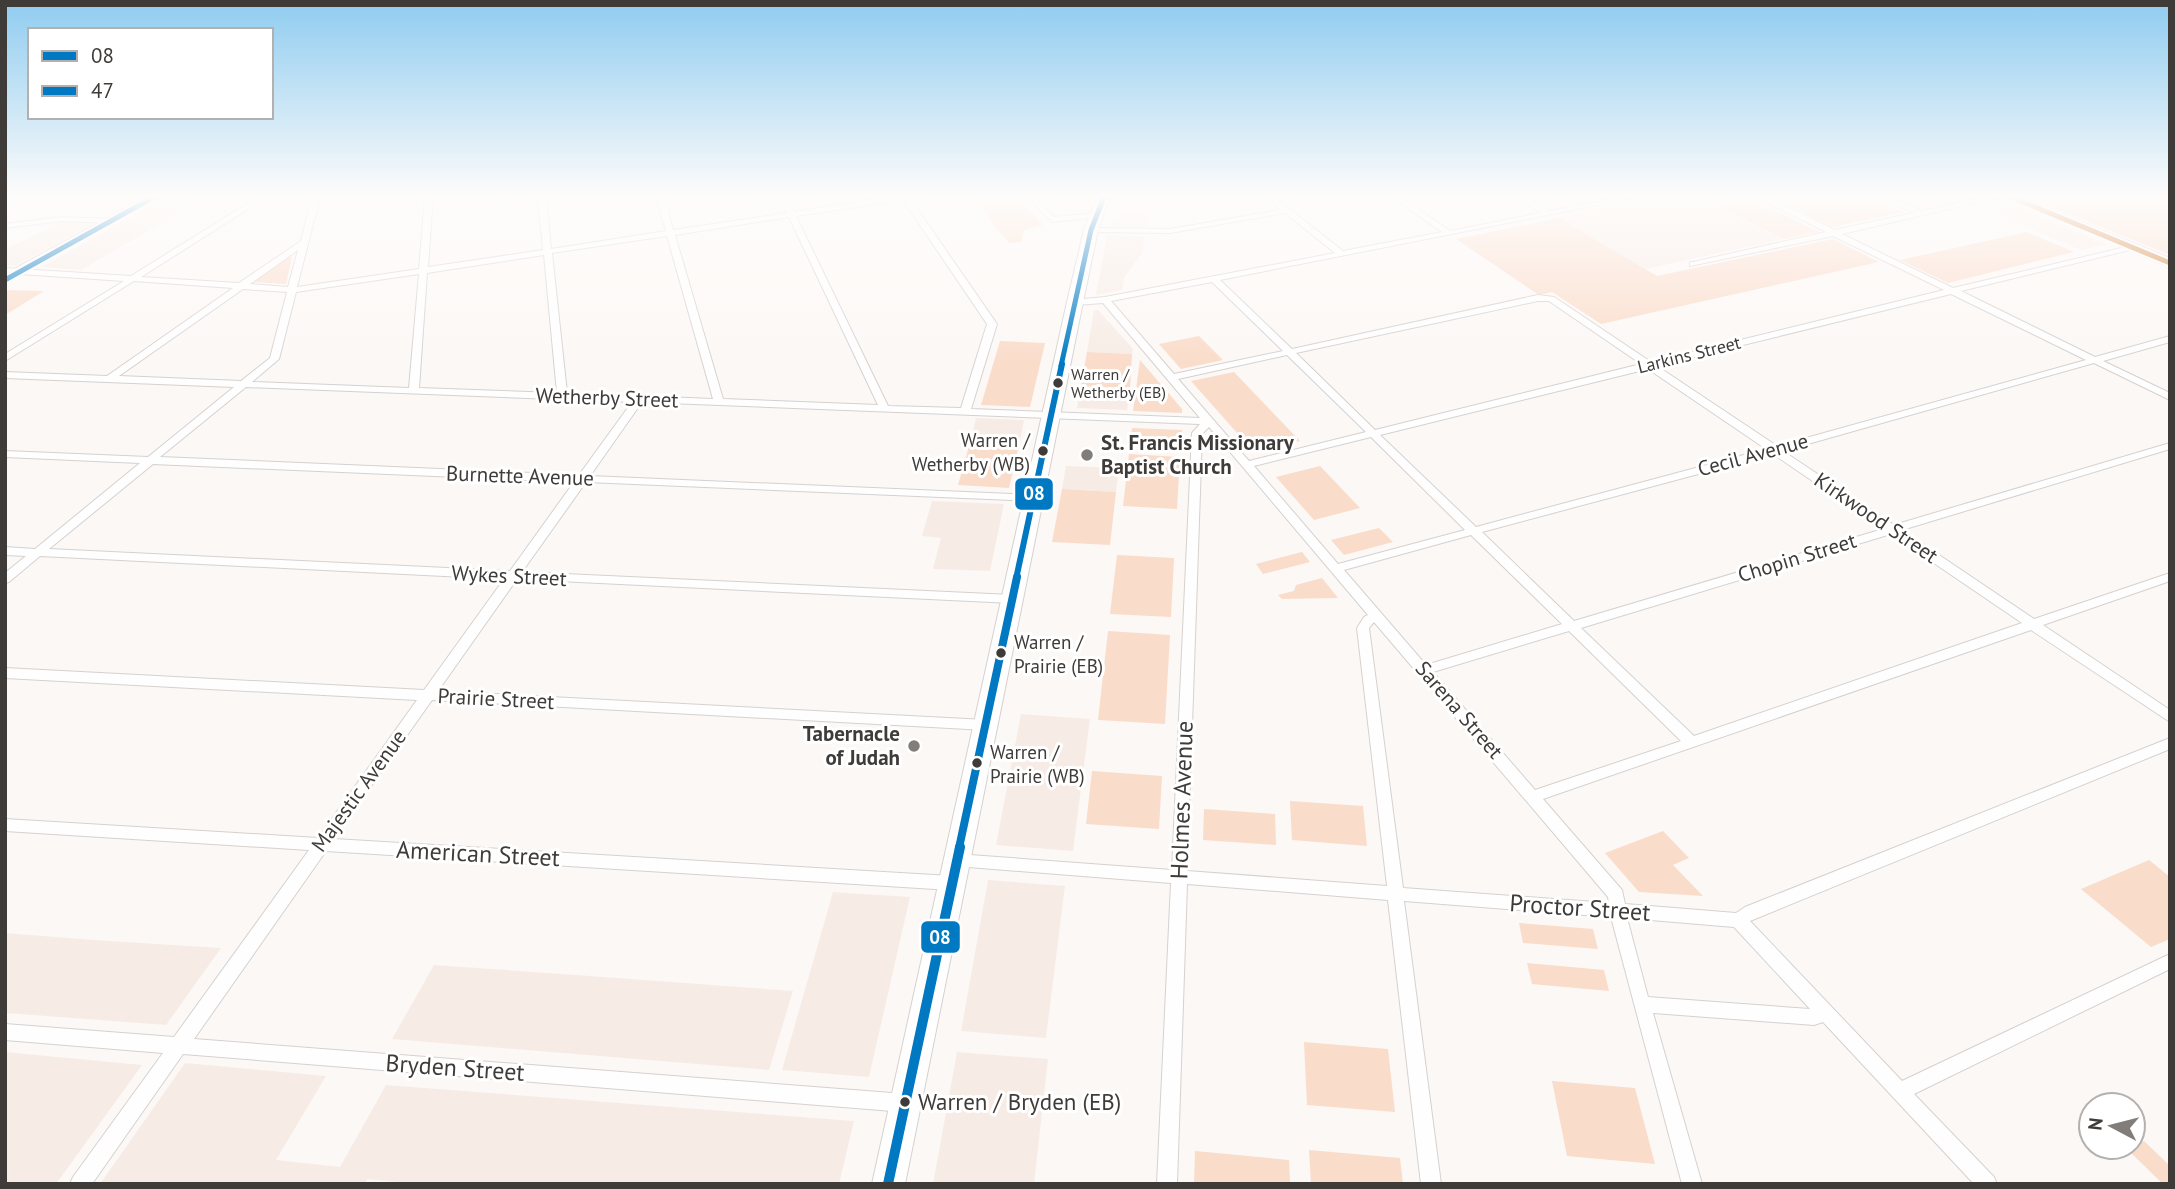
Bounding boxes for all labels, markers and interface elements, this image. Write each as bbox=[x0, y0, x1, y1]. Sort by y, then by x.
legend bbox=[28, 28, 273, 119]
text: 08 bbox=[91, 42, 114, 69]
text: 47 bbox=[91, 77, 114, 104]
street label: Larkins Street bbox=[1635, 331, 1743, 378]
place label: Warren / Wetherby (EB) bbox=[1071, 364, 1166, 402]
marker: Warren / Wetherby (EB) bbox=[1051, 376, 1065, 390]
street label: Wetherby Street bbox=[535, 382, 679, 413]
street label: Cecil Avenue bbox=[1695, 427, 1811, 482]
place label: Warren / Wetherby (WB) bbox=[912, 428, 1031, 476]
place label: St. Francis Missionary Baptist Church bbox=[1101, 429, 1295, 480]
marker: Warren / Wetherby (WB) bbox=[1036, 444, 1050, 458]
marker: St. Francis Missionary Baptist Church bbox=[1079, 447, 1095, 463]
street label: Burnette Avenue bbox=[446, 459, 594, 492]
street label: Kirkwood Street bbox=[1809, 466, 1943, 569]
line badge: 08 bbox=[1014, 477, 1054, 511]
text: 08 bbox=[1023, 481, 1045, 505]
street label: Chopin Street bbox=[1734, 527, 1859, 588]
street label: Wykes Street bbox=[451, 559, 567, 592]
place label: Warren / Prairie (EB) bbox=[1014, 630, 1103, 678]
marker: Warren / Prairie (EB) bbox=[994, 646, 1008, 660]
street label: Sarena Street bbox=[1410, 655, 1509, 764]
street label: Prairie Street bbox=[437, 682, 555, 715]
place label: Tabernacle of Judah bbox=[803, 720, 900, 771]
street label: Holmes Avenue bbox=[1163, 720, 1200, 880]
street label: Majestic Avenue bbox=[305, 724, 412, 857]
marker: Tabernacle of Judah bbox=[906, 738, 922, 754]
place label: Warren / Prairie (WB) bbox=[990, 740, 1085, 788]
marker: Warren / Prairie (WB) bbox=[970, 756, 984, 770]
street label: American Street bbox=[395, 834, 561, 873]
street label: Proctor Street bbox=[1509, 887, 1651, 928]
line badge: 08 bbox=[920, 920, 961, 954]
text: 08 bbox=[929, 925, 951, 949]
street label: Bryden Street bbox=[384, 1047, 526, 1088]
place label: Warren / Bryden (EB) bbox=[918, 1087, 1121, 1116]
north arrow bbox=[2077, 1091, 2147, 1161]
marker: Warren / Bryden (EB) bbox=[898, 1095, 912, 1109]
text: N bbox=[2082, 1116, 2108, 1132]

